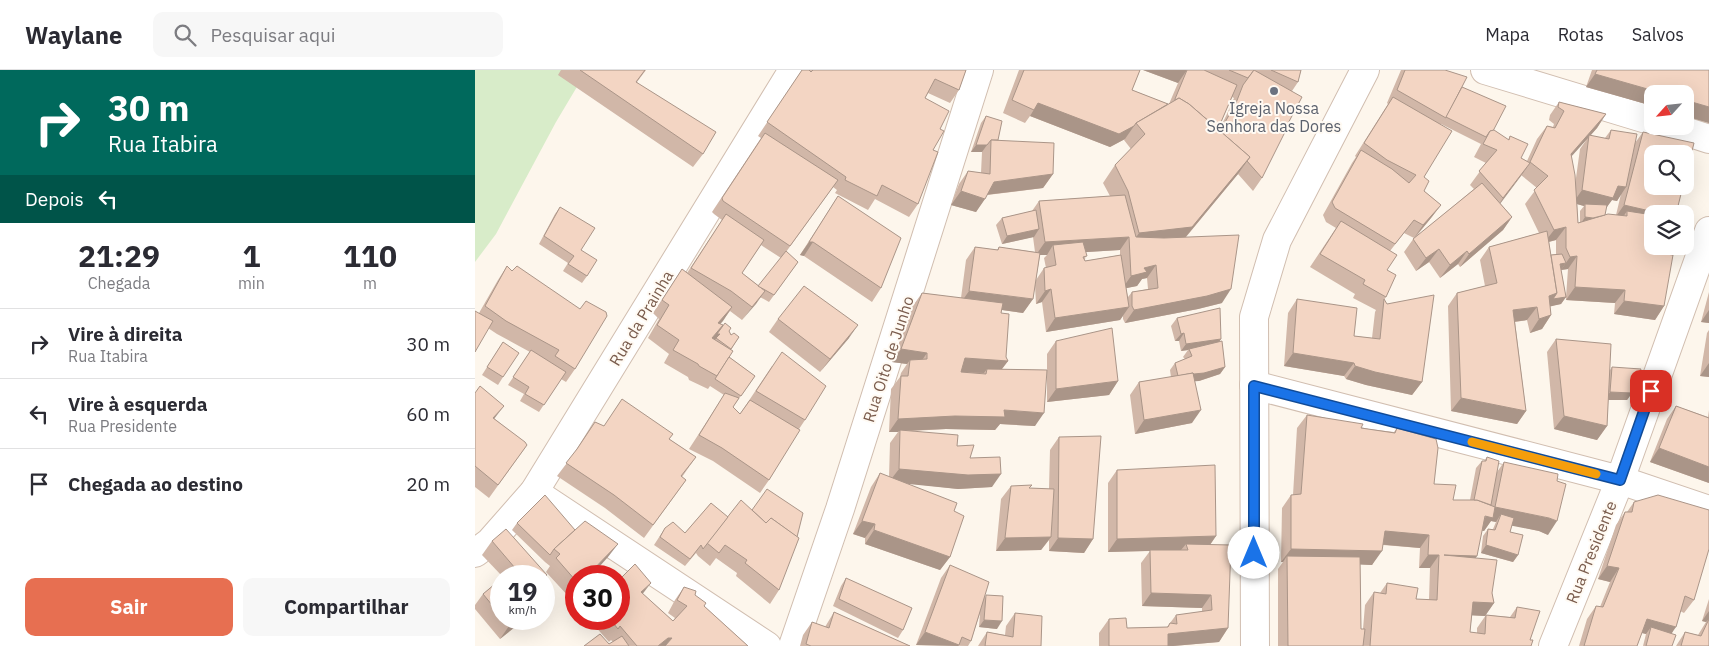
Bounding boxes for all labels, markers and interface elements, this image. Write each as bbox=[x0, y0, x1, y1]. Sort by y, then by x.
search box bbox=[153, 12, 503, 57]
text: Waylane bbox=[25, 19, 123, 51]
icon: search bbox=[171, 21, 199, 49]
text: Pesquisar aqui bbox=[211, 23, 336, 47]
text: Mapa bbox=[1485, 23, 1530, 46]
text: Rotas bbox=[1558, 23, 1604, 46]
text: Salvos bbox=[1632, 23, 1684, 46]
text: 30 m bbox=[108, 85, 190, 131]
marker: Igreja Nossa Senhora das Dores bbox=[1268, 85, 1280, 97]
north arrow bbox=[1644, 85, 1694, 135]
map controls bbox=[1644, 85, 1694, 255]
icon: right bbox=[25, 90, 90, 155]
place label: Igreja Nossa Senhora das Dores bbox=[1207, 98, 1341, 136]
text: Rua Itabira bbox=[108, 129, 218, 158]
button: search bbox=[1644, 145, 1694, 195]
icon: left bbox=[94, 185, 122, 213]
text: Depois bbox=[25, 187, 84, 211]
button: layers bbox=[1644, 205, 1694, 255]
text: 21:29 bbox=[78, 236, 160, 275]
text: 1 bbox=[242, 236, 260, 275]
text: 110 bbox=[343, 236, 397, 275]
street label: Rua da Prainha bbox=[605, 266, 678, 369]
text: Chegada bbox=[88, 273, 150, 293]
text: min bbox=[238, 273, 265, 293]
text: m bbox=[363, 273, 377, 293]
street label: Rua Oito de Junho bbox=[858, 293, 918, 425]
text: Vire à direita bbox=[68, 322, 183, 346]
icon: right bbox=[25, 330, 53, 358]
text: 30 m bbox=[406, 332, 450, 356]
text: Rua Itabira bbox=[68, 346, 148, 366]
pin bbox=[1630, 370, 1672, 412]
icon: arrive bbox=[1637, 377, 1665, 405]
text: Vire à esquerda bbox=[68, 392, 208, 416]
icon: left bbox=[25, 400, 53, 428]
text: 60 m bbox=[406, 402, 450, 426]
text: Rua Presidente bbox=[68, 416, 177, 436]
icon: arrive bbox=[25, 470, 53, 498]
text: Chegada ao destino bbox=[68, 472, 243, 496]
text: 20 m bbox=[406, 472, 450, 496]
street label: Rua Presidente bbox=[1561, 498, 1621, 606]
position arrow bbox=[1227, 526, 1279, 578]
speed limit sign: 30 bbox=[565, 565, 630, 630]
text: 19 bbox=[507, 575, 538, 608]
button: Sair bbox=[25, 578, 233, 636]
button: Compartilhar bbox=[243, 578, 450, 636]
text: km/h bbox=[508, 602, 537, 617]

